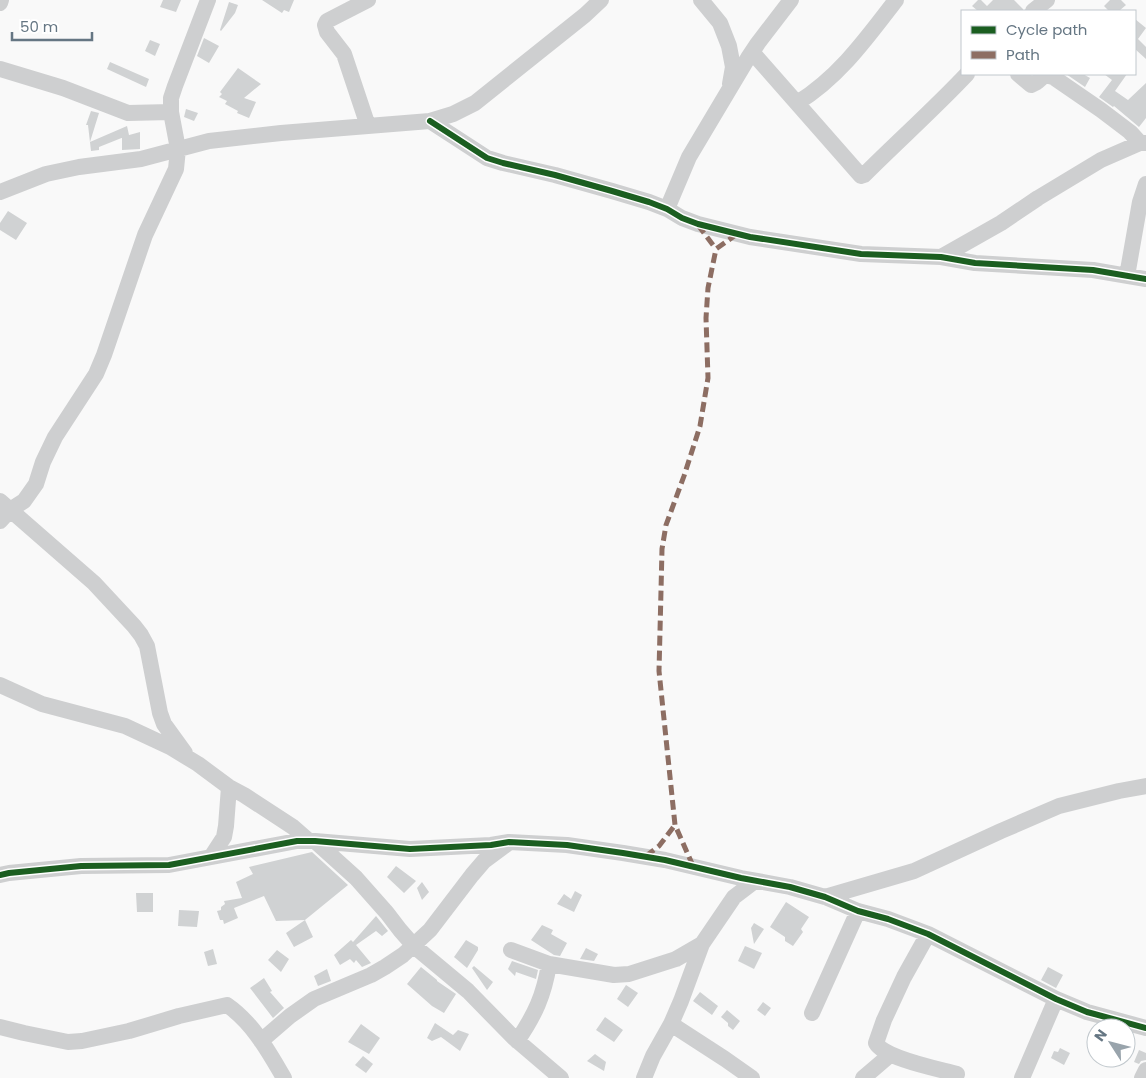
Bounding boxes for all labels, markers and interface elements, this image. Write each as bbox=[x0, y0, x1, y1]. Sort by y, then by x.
scale bar bbox=[12, 10, 92, 42]
legend bbox=[961, 10, 1136, 75]
text: 50 m bbox=[20, 16, 58, 37]
text: Cycle path bbox=[1006, 19, 1087, 40]
text: Path bbox=[1006, 44, 1040, 65]
north arrow bbox=[1086, 1018, 1136, 1068]
text: N bbox=[1089, 1025, 1112, 1045]

